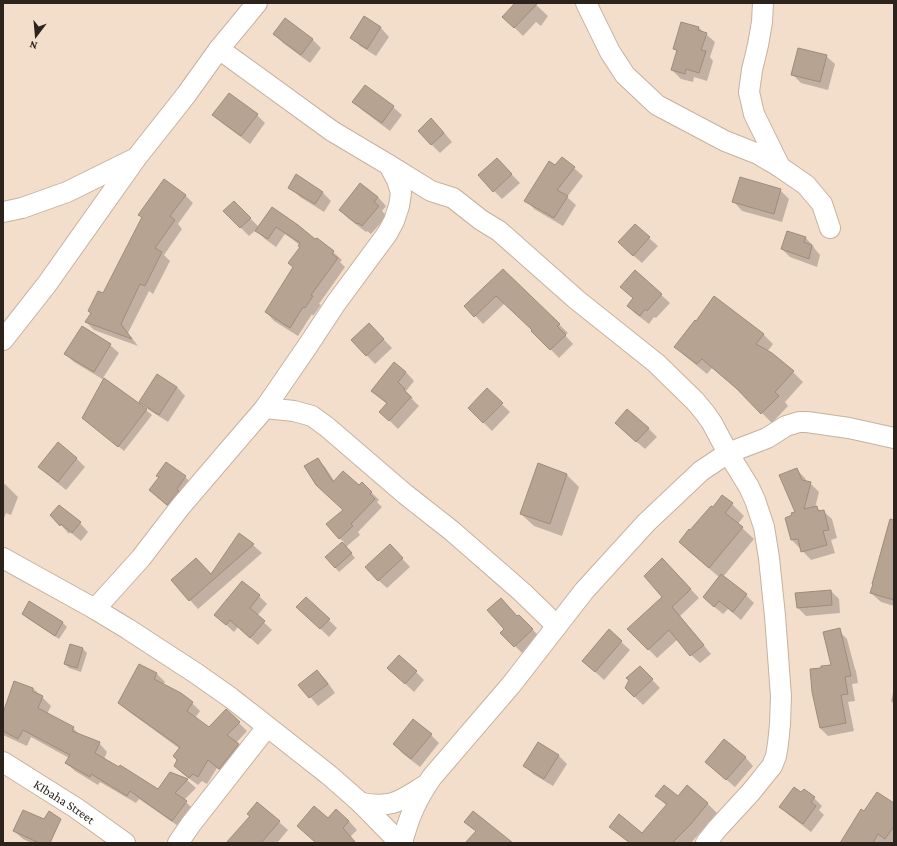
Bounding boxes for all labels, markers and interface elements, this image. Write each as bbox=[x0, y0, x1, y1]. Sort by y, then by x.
north arrow bbox=[16, 16, 56, 56]
text: N bbox=[28, 39, 39, 52]
street label: KIbaha Street bbox=[31, 776, 99, 827]

